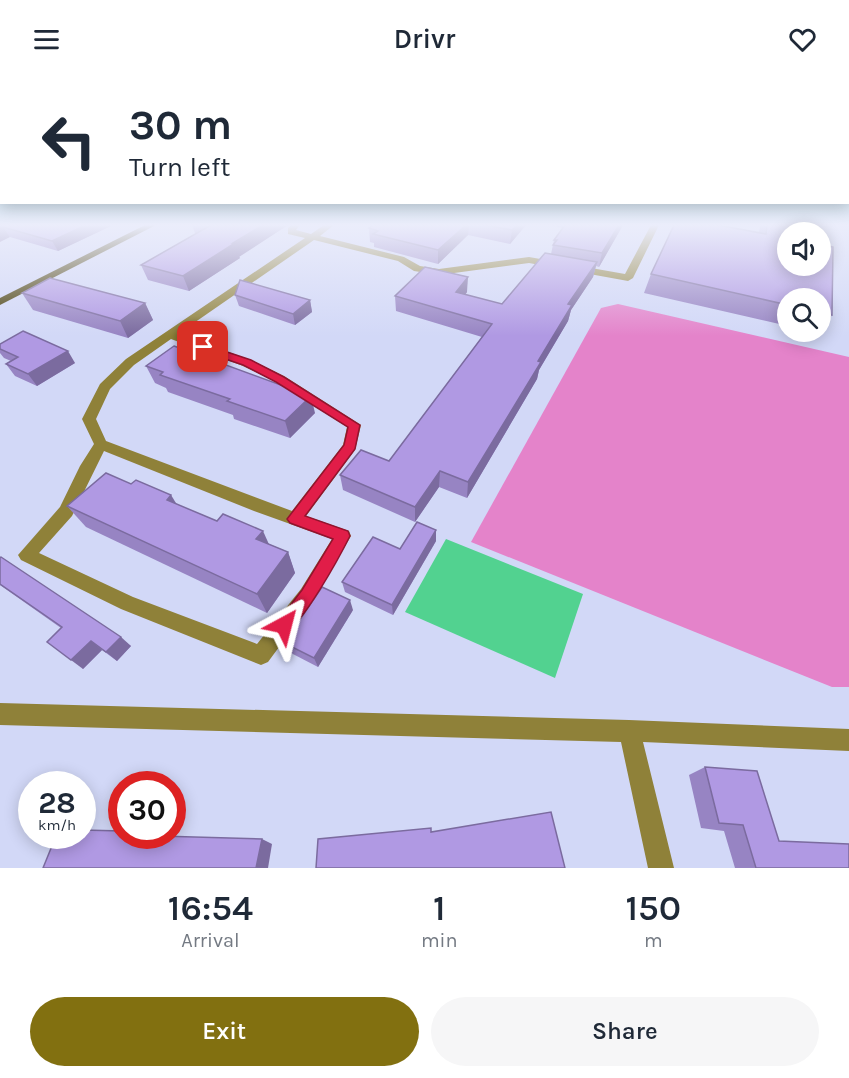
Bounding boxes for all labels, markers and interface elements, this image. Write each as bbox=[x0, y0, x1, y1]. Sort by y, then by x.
icon: menu bbox=[30, 23, 63, 56]
text: Drivr bbox=[394, 23, 455, 55]
icon: heart bbox=[786, 23, 819, 56]
text: 30 m bbox=[129, 100, 232, 150]
icon: left bbox=[30, 102, 108, 180]
text: Turn left bbox=[129, 151, 230, 183]
map controls bbox=[777, 222, 831, 342]
button: sound bbox=[777, 222, 831, 276]
button: search bbox=[777, 288, 831, 342]
pin bbox=[177, 321, 228, 372]
icon: arrive bbox=[186, 330, 219, 363]
position arrow bbox=[252, 593, 316, 657]
speed limit sign: 30 bbox=[108, 771, 186, 849]
text: 28 bbox=[38, 785, 76, 821]
text: km/h bbox=[38, 816, 76, 834]
text: 16:54 bbox=[168, 887, 253, 929]
text: 1 bbox=[433, 887, 446, 929]
text: 150 bbox=[625, 887, 681, 929]
text: Arrival bbox=[181, 929, 240, 952]
text: min bbox=[421, 929, 458, 952]
text: m bbox=[644, 929, 663, 952]
button: Exit bbox=[30, 997, 419, 1066]
button: Share bbox=[431, 997, 819, 1066]

